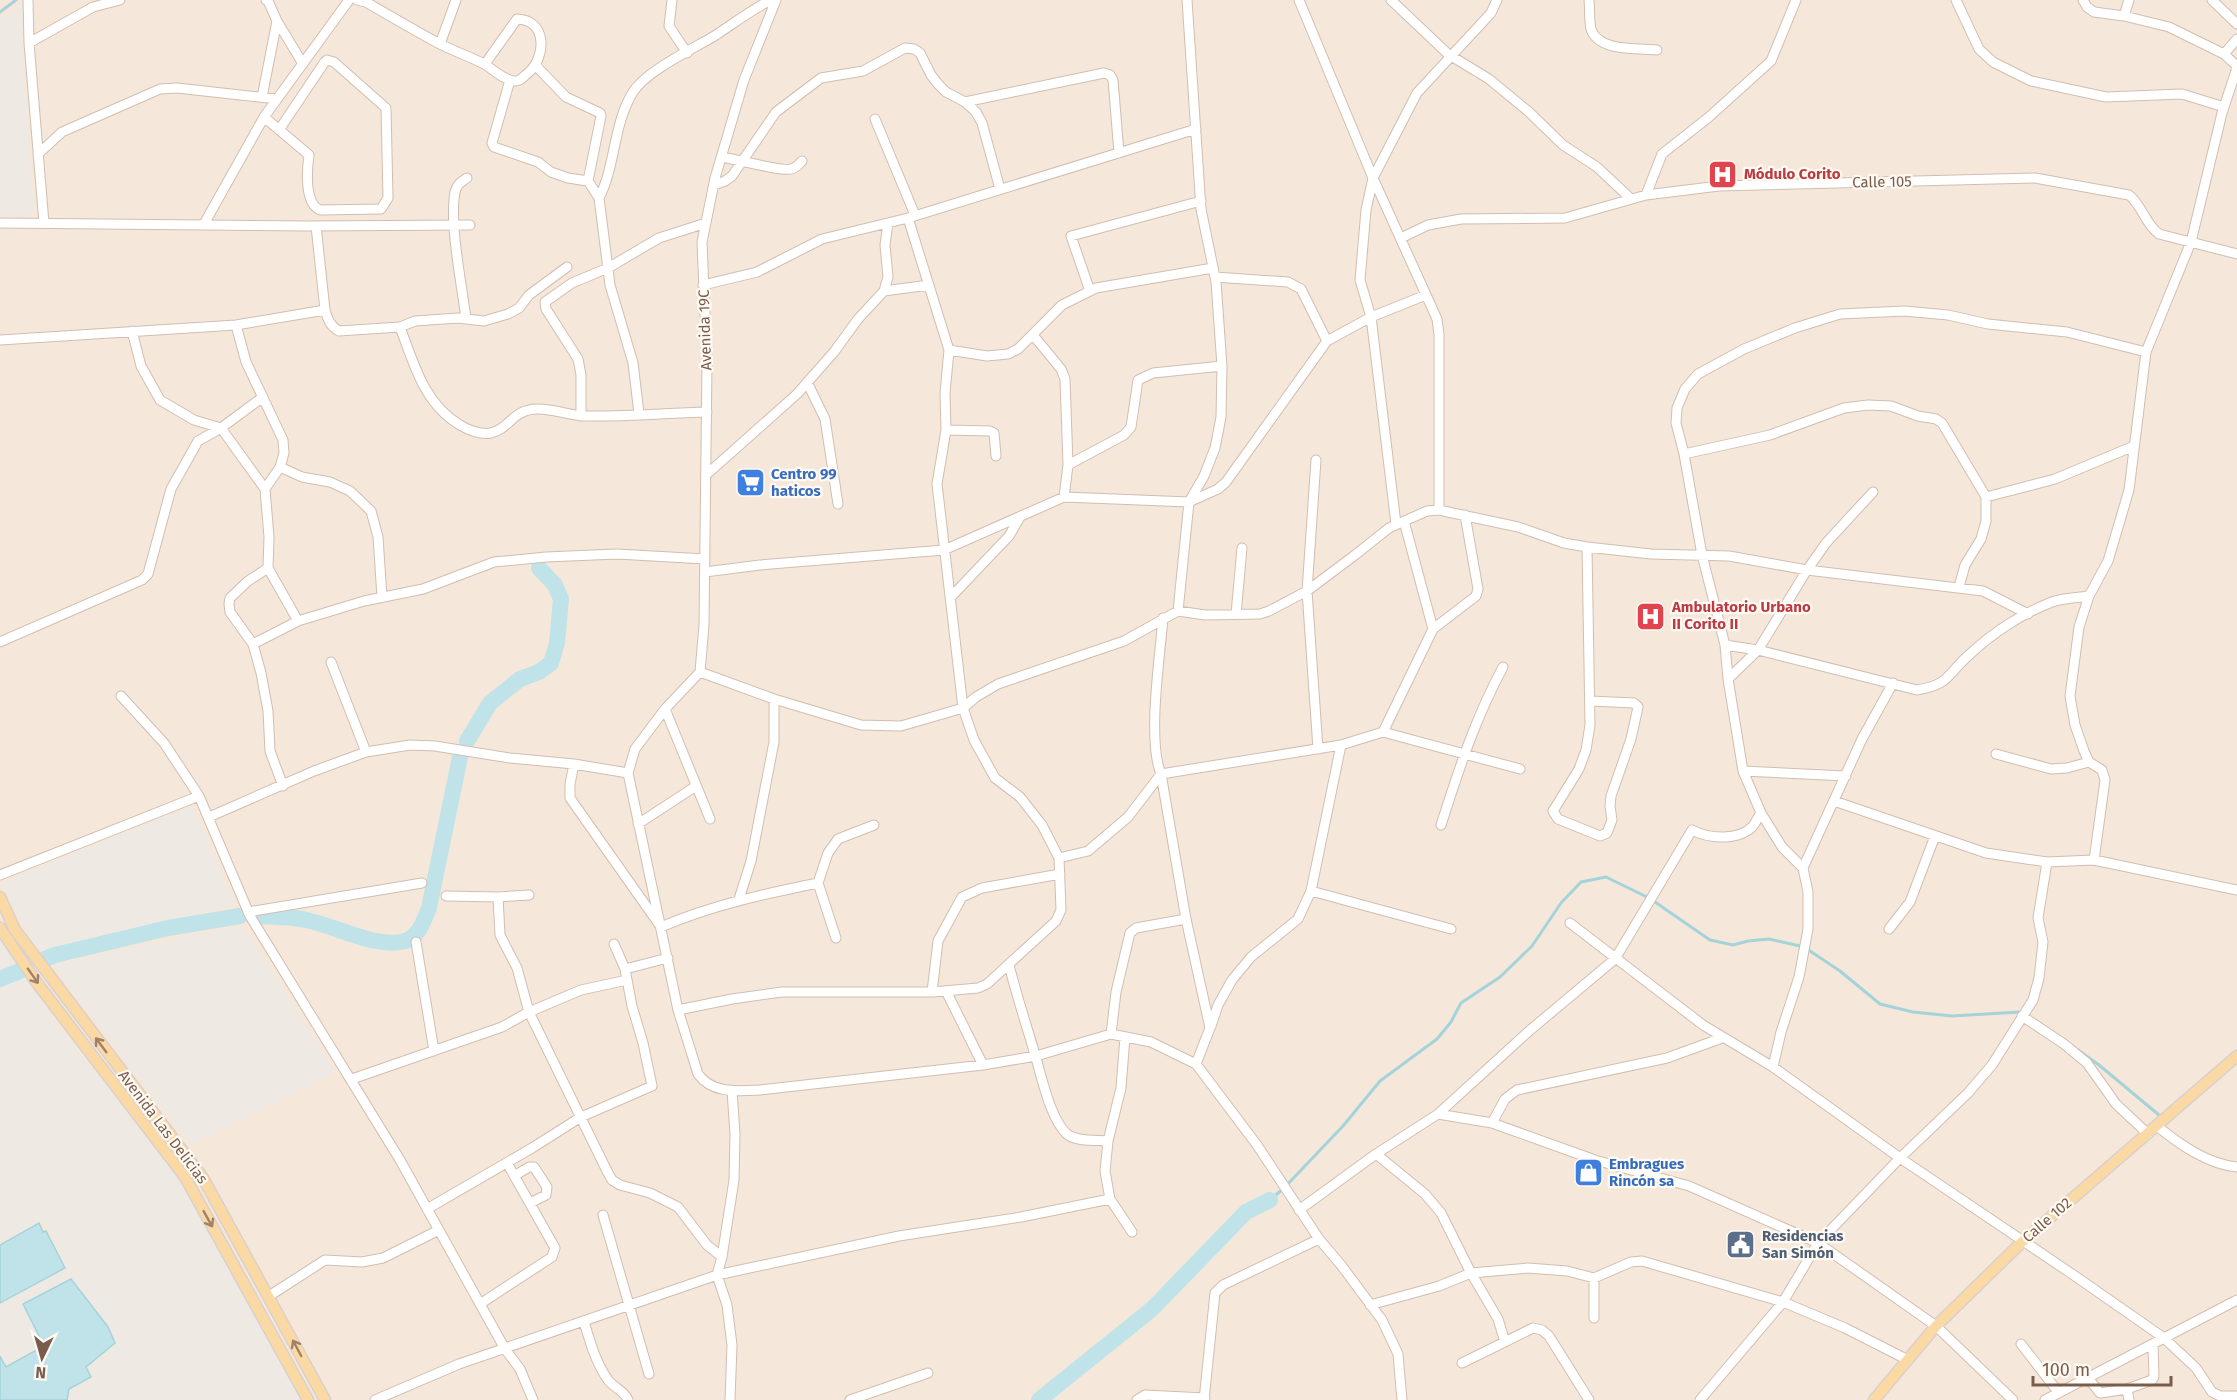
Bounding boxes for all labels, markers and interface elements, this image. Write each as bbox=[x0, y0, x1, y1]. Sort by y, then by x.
hospital icon: Módulo Corito bbox=[1707, 158, 1739, 190]
place label: Módulo Corito bbox=[1744, 165, 1841, 183]
street label: Calle 105 bbox=[1852, 172, 1912, 192]
street label: Avenida 19C bbox=[695, 289, 715, 371]
place label: Centro 99 haticos bbox=[771, 465, 837, 500]
supermarket icon: Centro 99 haticos bbox=[734, 467, 766, 499]
place label: Ambulatorio Urbano II Corito II bbox=[1671, 598, 1811, 633]
hospital icon: Ambulatorio Urbano II Corito II bbox=[1635, 600, 1667, 632]
one-way arrow bbox=[26, 968, 39, 984]
one-way arrow bbox=[94, 1037, 107, 1053]
street label: Avenida Las Delicias bbox=[114, 1067, 212, 1187]
place label: Embragues Rincón sa bbox=[1609, 1155, 1684, 1190]
shop icon: Embragues Rincón sa bbox=[1572, 1157, 1604, 1189]
street label: Calle 102 bbox=[2019, 1194, 2075, 1246]
one-way arrow bbox=[202, 1210, 214, 1227]
place label: Residencias San Simón bbox=[1762, 1227, 1843, 1262]
public building icon: Residencias San Simón bbox=[1725, 1229, 1757, 1261]
north arrow bbox=[12, 1328, 72, 1388]
one-way arrow bbox=[291, 1340, 302, 1358]
scale bar bbox=[2033, 1349, 2171, 1387]
text: 100 m bbox=[2042, 1359, 2090, 1381]
text: N bbox=[35, 1363, 47, 1382]

